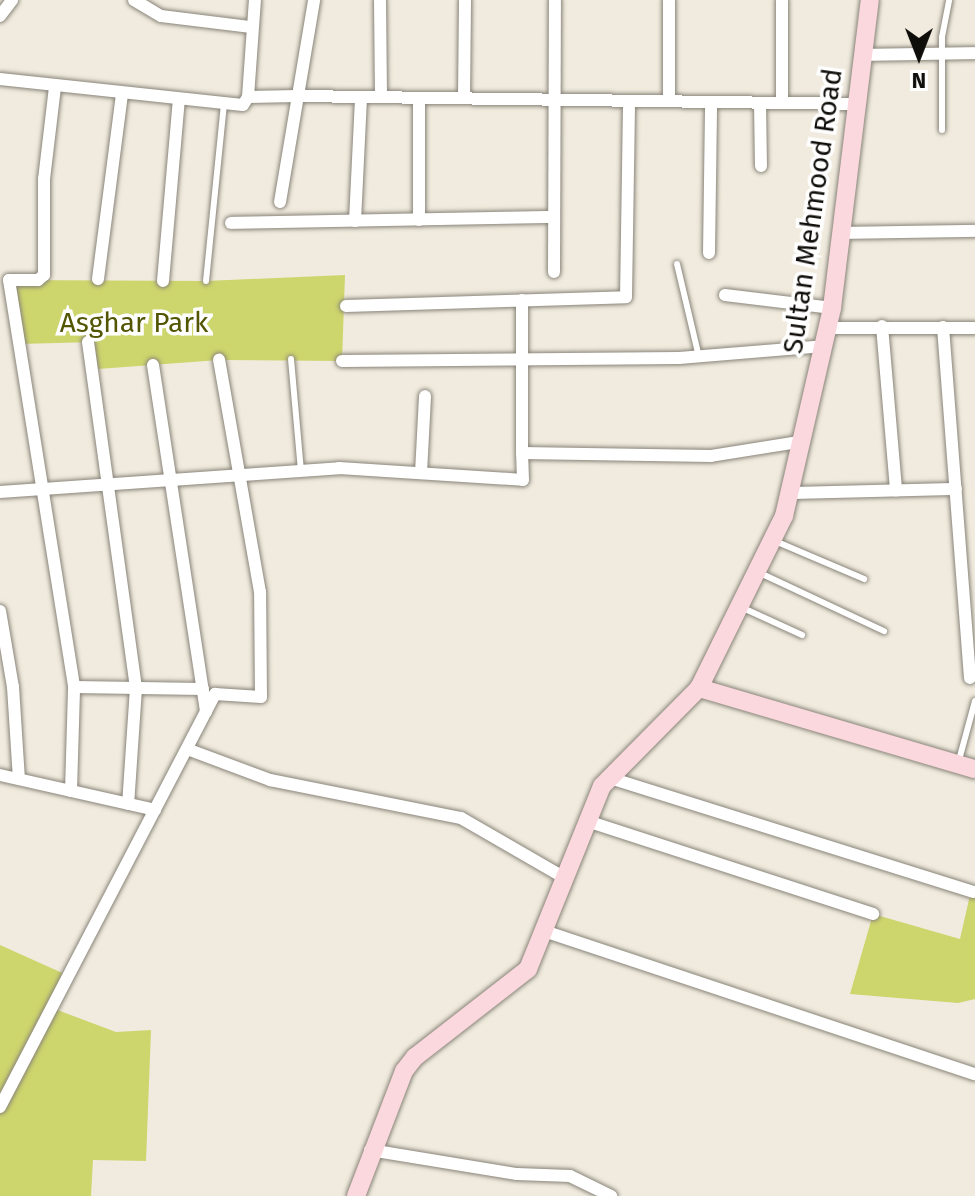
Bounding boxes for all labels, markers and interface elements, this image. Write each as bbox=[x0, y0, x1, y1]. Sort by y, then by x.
north arrow bbox=[879, 16, 959, 96]
street label: Sultan Mehmood Road bbox=[776, 66, 850, 356]
text: N bbox=[912, 67, 926, 94]
park label: Asghar Park bbox=[60, 306, 208, 340]

